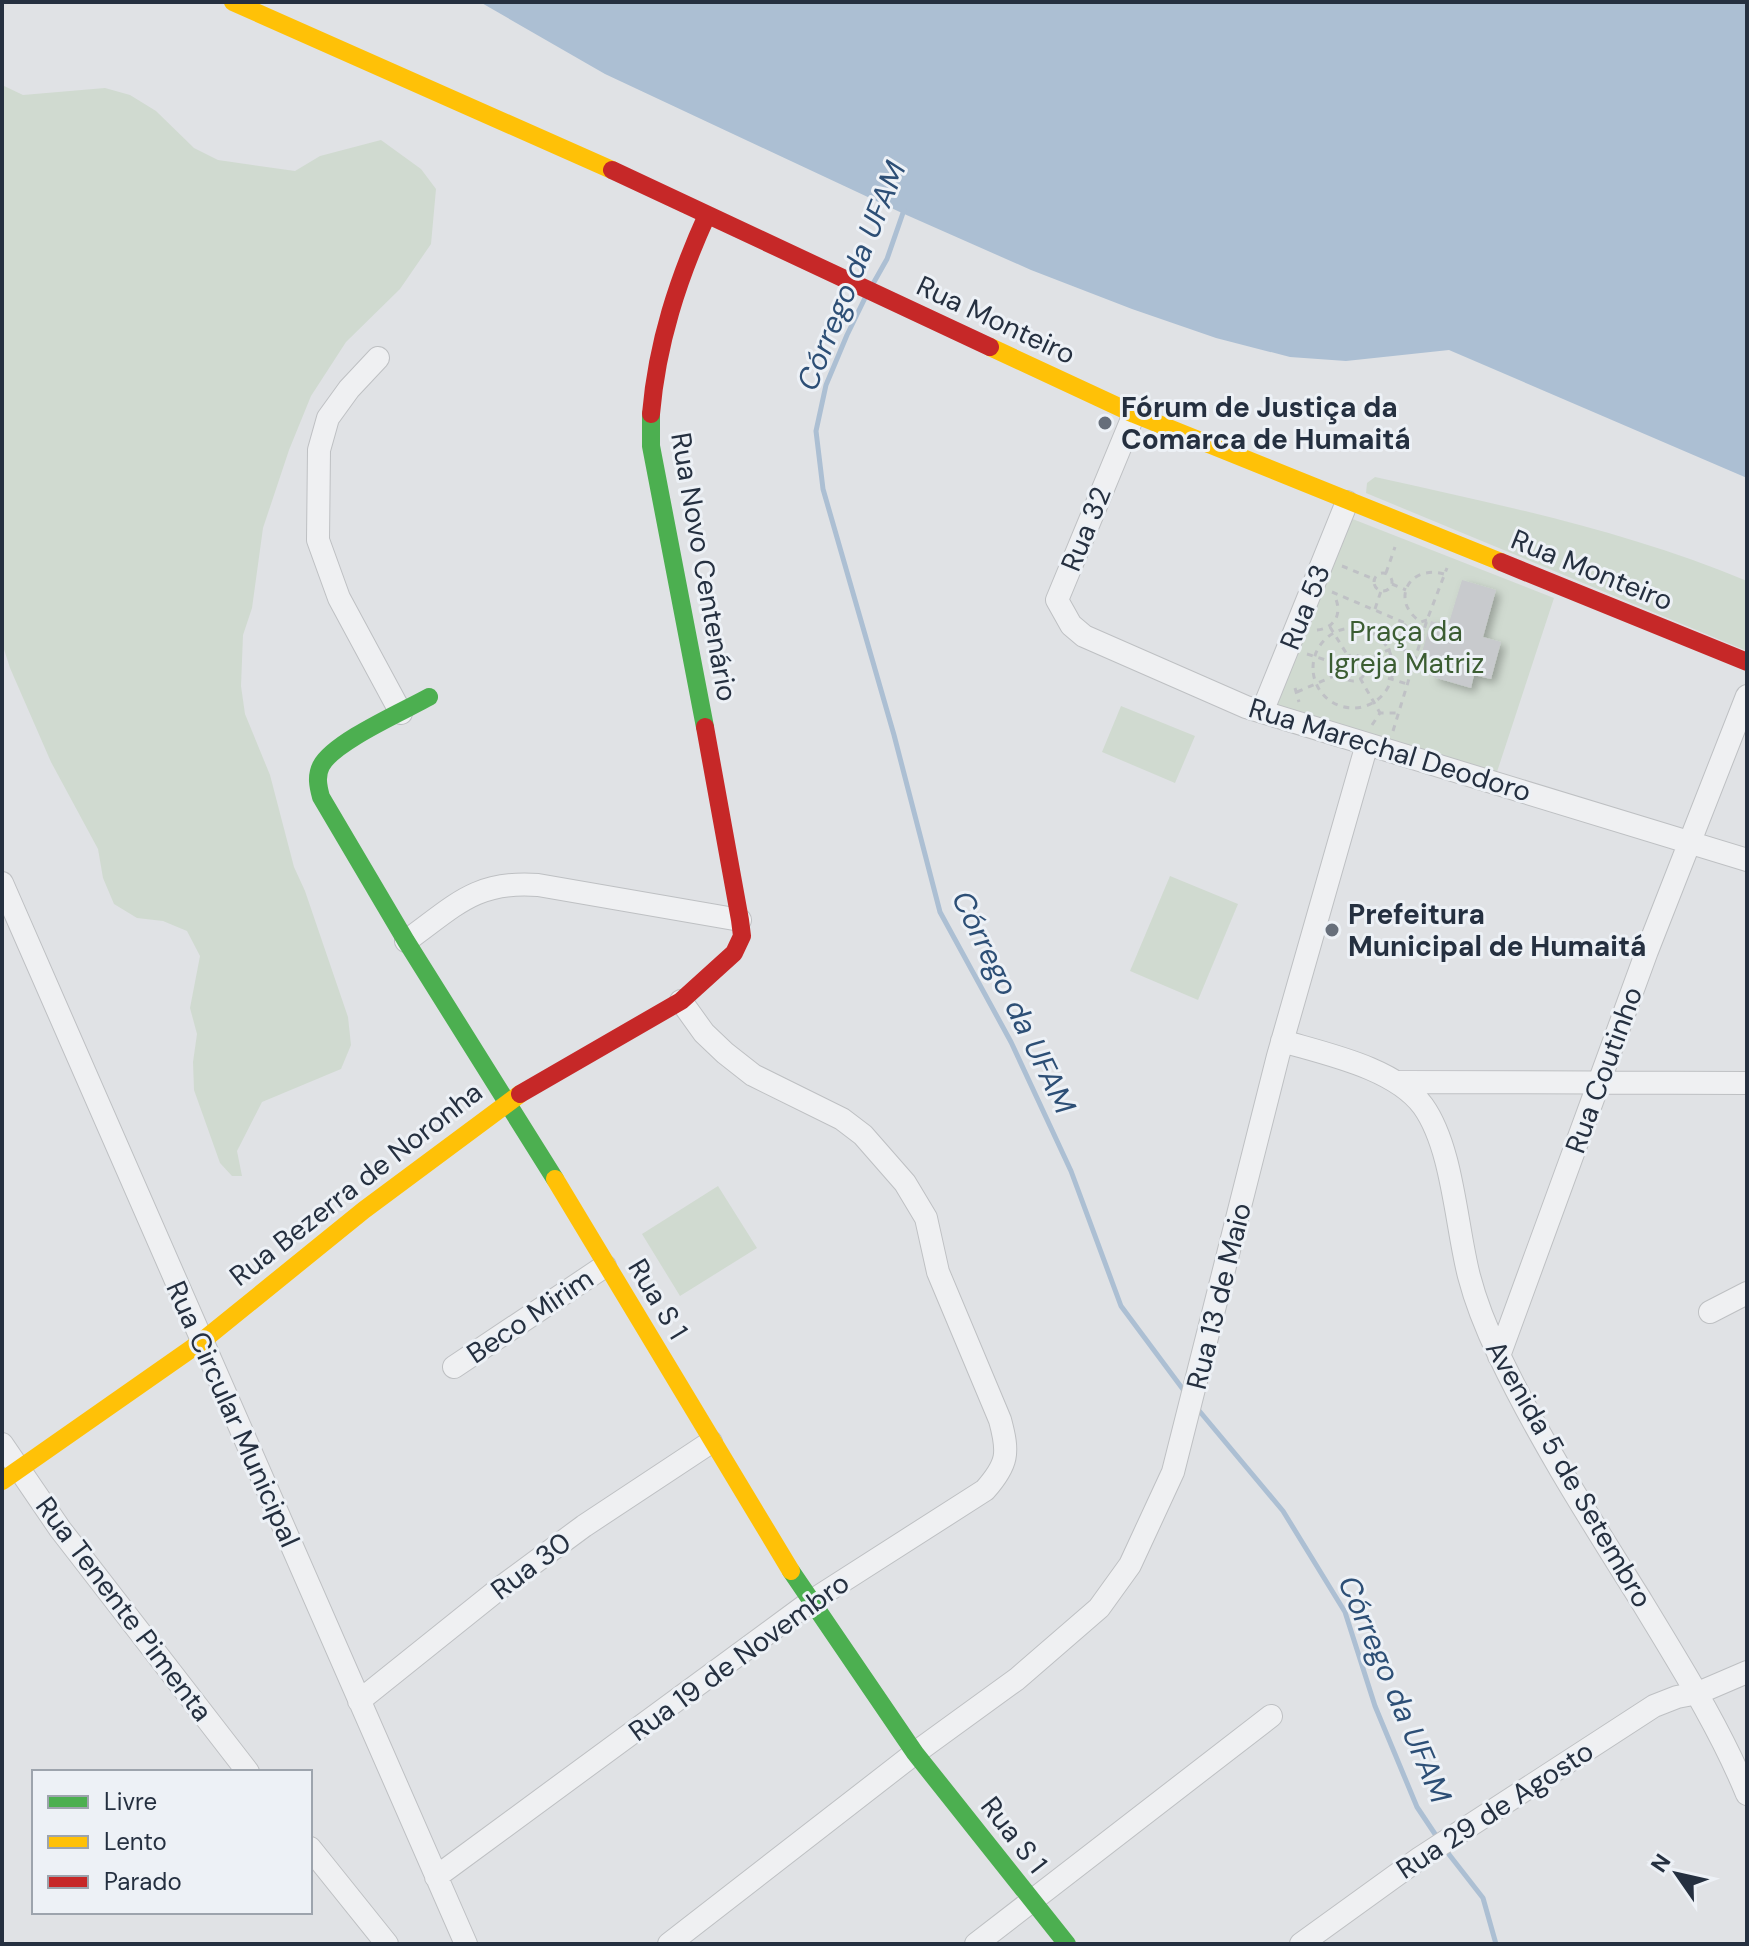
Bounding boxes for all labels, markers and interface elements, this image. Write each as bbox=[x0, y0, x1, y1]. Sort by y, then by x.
water label: Córrego da UFAM bbox=[787, 155, 915, 396]
street label: Rua Monteiro bbox=[911, 267, 1081, 373]
place label: Fórum de Justiça da Comarca de Humaitá bbox=[1121, 389, 1411, 458]
marker: Fórum de Justiça da Comarca de Humaitá bbox=[1096, 414, 1114, 432]
street label: Rua Novo Centenário bbox=[662, 430, 746, 704]
street label: Rua 32 bbox=[1052, 481, 1120, 577]
street label: Rua Monteiro bbox=[1506, 521, 1678, 619]
street label: Rua 53 bbox=[1271, 559, 1339, 655]
park label: Praça da Igreja Matriz bbox=[1328, 613, 1484, 682]
street label: Rua Marechal Deodoro bbox=[1244, 689, 1536, 811]
water label: Córrego da UFAM bbox=[943, 884, 1085, 1121]
place label: Prefeitura Municipal de Humaitá bbox=[1348, 896, 1646, 965]
marker: Prefeitura Municipal de Humaitá bbox=[1323, 921, 1341, 939]
street label: Rua Coutinho bbox=[1557, 982, 1651, 1158]
street label: Rua Bezerra de Noronha bbox=[222, 1074, 490, 1294]
street label: Rua 13 de Maio bbox=[1178, 1199, 1260, 1393]
street label: Rua S 1 bbox=[620, 1252, 696, 1346]
street label: Beco Mirim bbox=[459, 1260, 601, 1372]
street label: Rua Circular Municipal bbox=[158, 1275, 308, 1553]
street label: Avenida 5 de Setembro bbox=[1477, 1334, 1661, 1614]
street label: Rua Tenente Pimenta bbox=[27, 1489, 221, 1729]
street label: Rua 30 bbox=[484, 1524, 578, 1608]
street label: Rua 19 de Novembro bbox=[621, 1564, 857, 1750]
water label: Córrego da UFAM bbox=[1330, 1569, 1461, 1809]
street label: Rua 29 de Agosto bbox=[1389, 1732, 1601, 1888]
legend bbox=[32, 1770, 312, 1914]
text: Livre bbox=[104, 1786, 157, 1817]
street label: Rua S 1 bbox=[972, 1789, 1056, 1881]
text: Lento bbox=[104, 1826, 167, 1857]
north arrow bbox=[1637, 1834, 1717, 1914]
text: N bbox=[1644, 1848, 1677, 1878]
text: Parado bbox=[104, 1866, 182, 1897]

